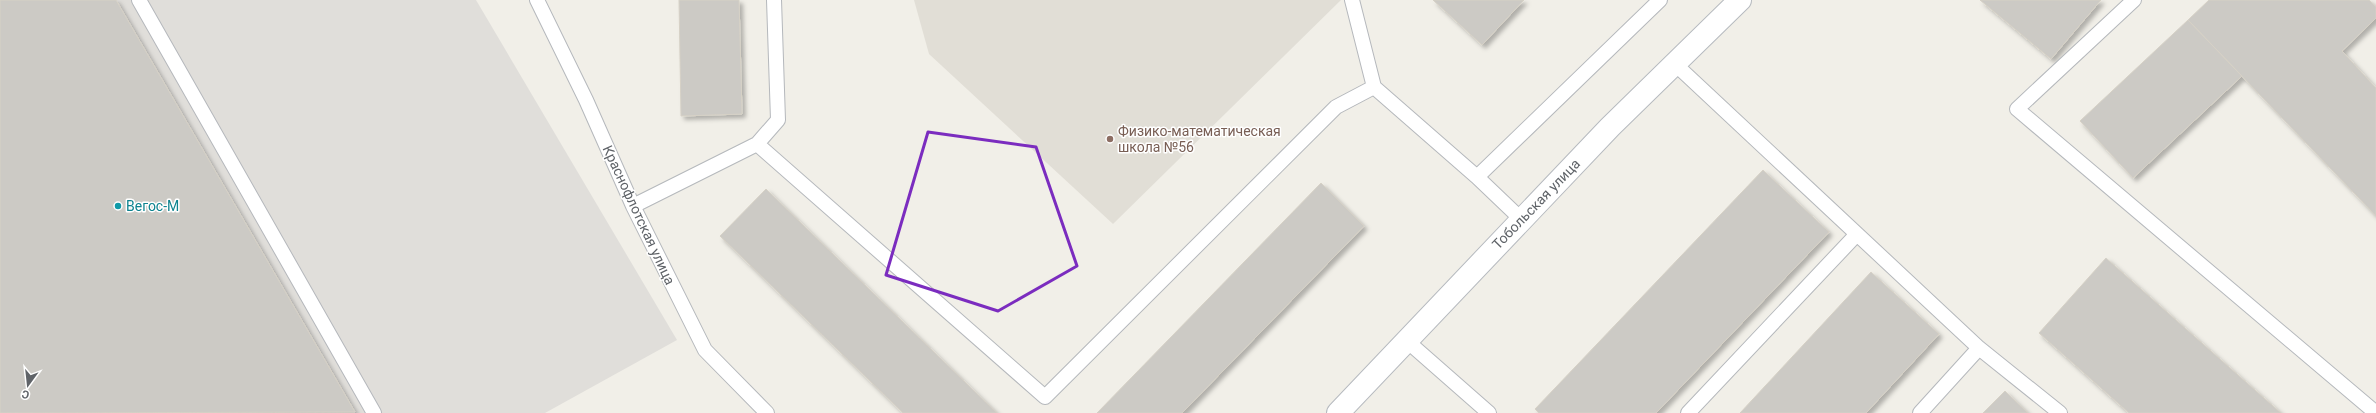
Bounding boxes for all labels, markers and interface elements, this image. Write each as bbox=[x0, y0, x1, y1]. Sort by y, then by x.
place label: Физико-математическая школа №56 bbox=[1118, 123, 1281, 155]
marker: Физико-математическая школа №56 bbox=[1105, 134, 1115, 144]
street label: Краснофлотская улица bbox=[600, 143, 678, 287]
street label: Тобольская улица bbox=[1489, 156, 1583, 252]
place label: Вегос-М bbox=[126, 198, 179, 214]
marker: Вегос-М bbox=[113, 201, 123, 211]
north arrow bbox=[8, 365, 48, 405]
text: С bbox=[20, 387, 31, 401]

